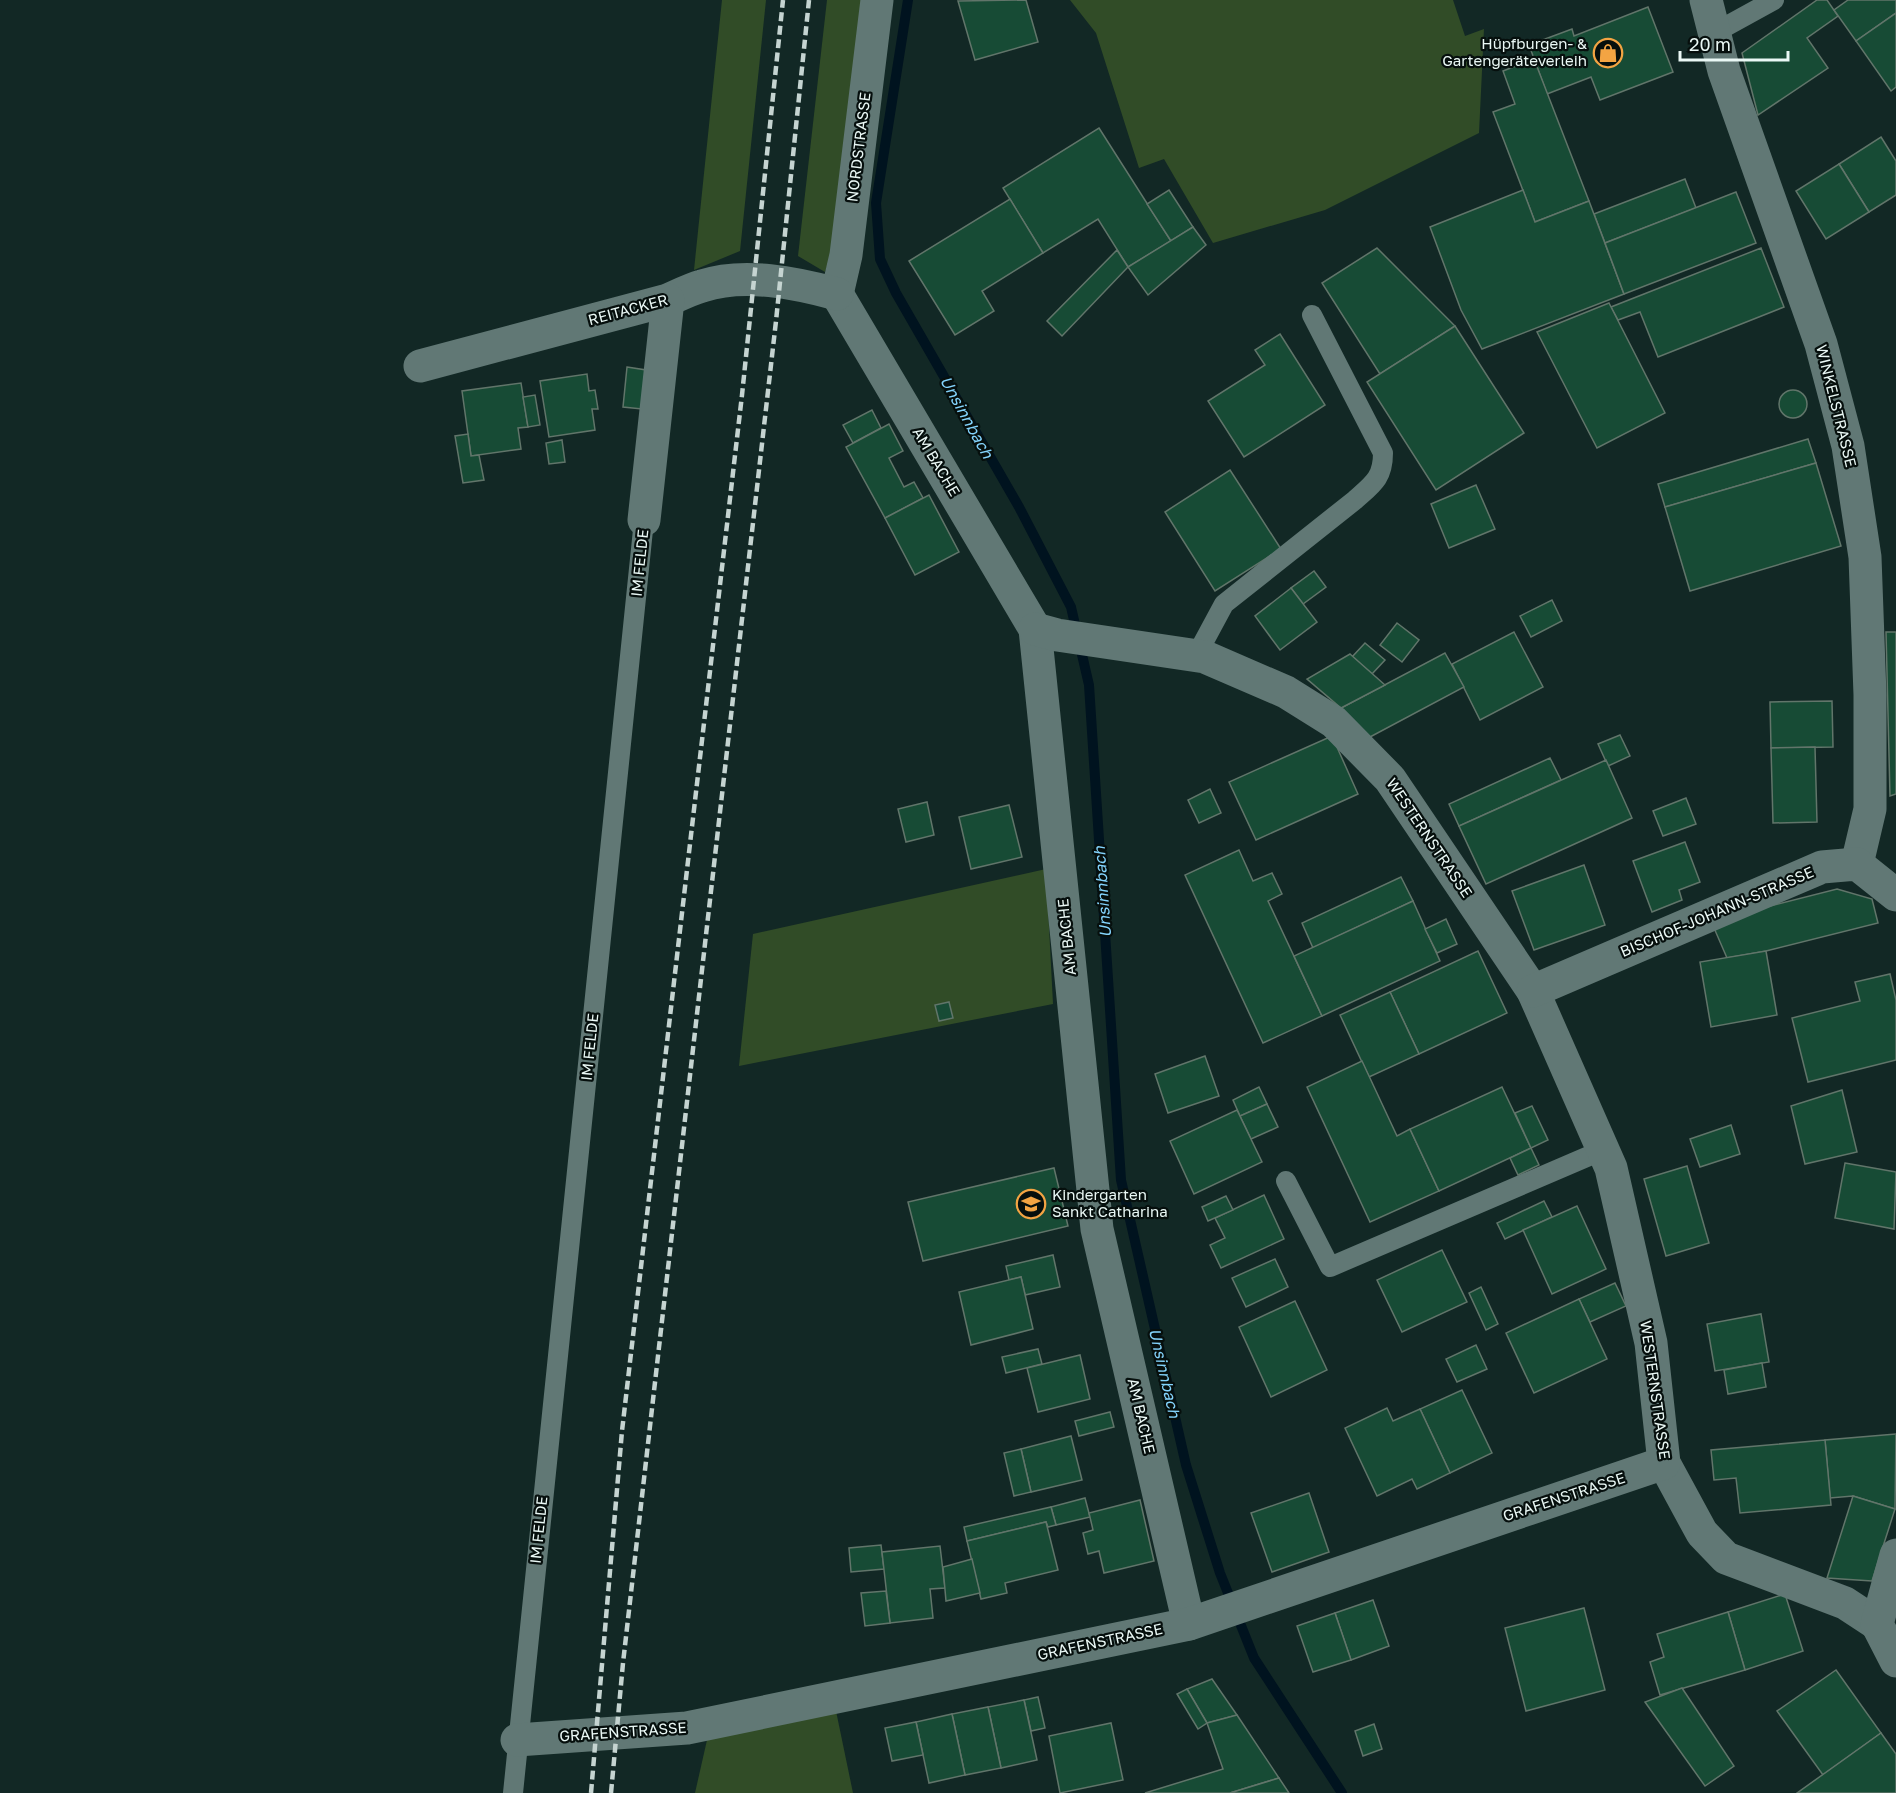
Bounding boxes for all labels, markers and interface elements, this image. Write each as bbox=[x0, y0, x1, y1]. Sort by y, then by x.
scale bar bbox=[1680, 24, 1788, 62]
text: 20 m bbox=[1689, 33, 1731, 55]
place label: Hüpfburgen- & Gartengeräteverleih bbox=[1442, 34, 1587, 69]
shop icon: Hüpfburgen- & Gartengeräteverleih bbox=[1592, 37, 1624, 69]
street label: NORDSTRASSE bbox=[842, 91, 874, 203]
street label: REITACKER bbox=[586, 290, 670, 328]
street label: WINKELSTRASSE bbox=[1813, 343, 1861, 469]
water label: Unsinnbach bbox=[936, 372, 998, 463]
street label: AM BACHE bbox=[909, 424, 964, 499]
street label: IM FELDE bbox=[627, 528, 651, 597]
street label: WESTERNSTRASSE bbox=[1383, 774, 1477, 901]
water label: Unsinnbach bbox=[1089, 845, 1115, 938]
street label: BISCHOF-JOHANN-STRASSE bbox=[1617, 862, 1816, 960]
street label: AM BACHE bbox=[1053, 898, 1079, 976]
street label: IM FELDE bbox=[577, 1012, 601, 1081]
place label: Kindergarten Sankt Catharina bbox=[1052, 1185, 1168, 1220]
school or university icon: Kindergarten Sankt Catharina bbox=[1015, 1188, 1047, 1220]
street label: WESTERNSTRASSE bbox=[1637, 1319, 1675, 1461]
water label: Unsinnbach bbox=[1145, 1326, 1185, 1421]
street label: AM BACHE bbox=[1125, 1376, 1159, 1455]
street label: GRAFENSTRASSE bbox=[1500, 1468, 1627, 1524]
street label: IM FELDE bbox=[526, 1495, 550, 1564]
street label: GRAFENSTRASSE bbox=[1036, 1619, 1164, 1663]
street label: GRAFENSTRASSE bbox=[559, 1718, 687, 1744]

